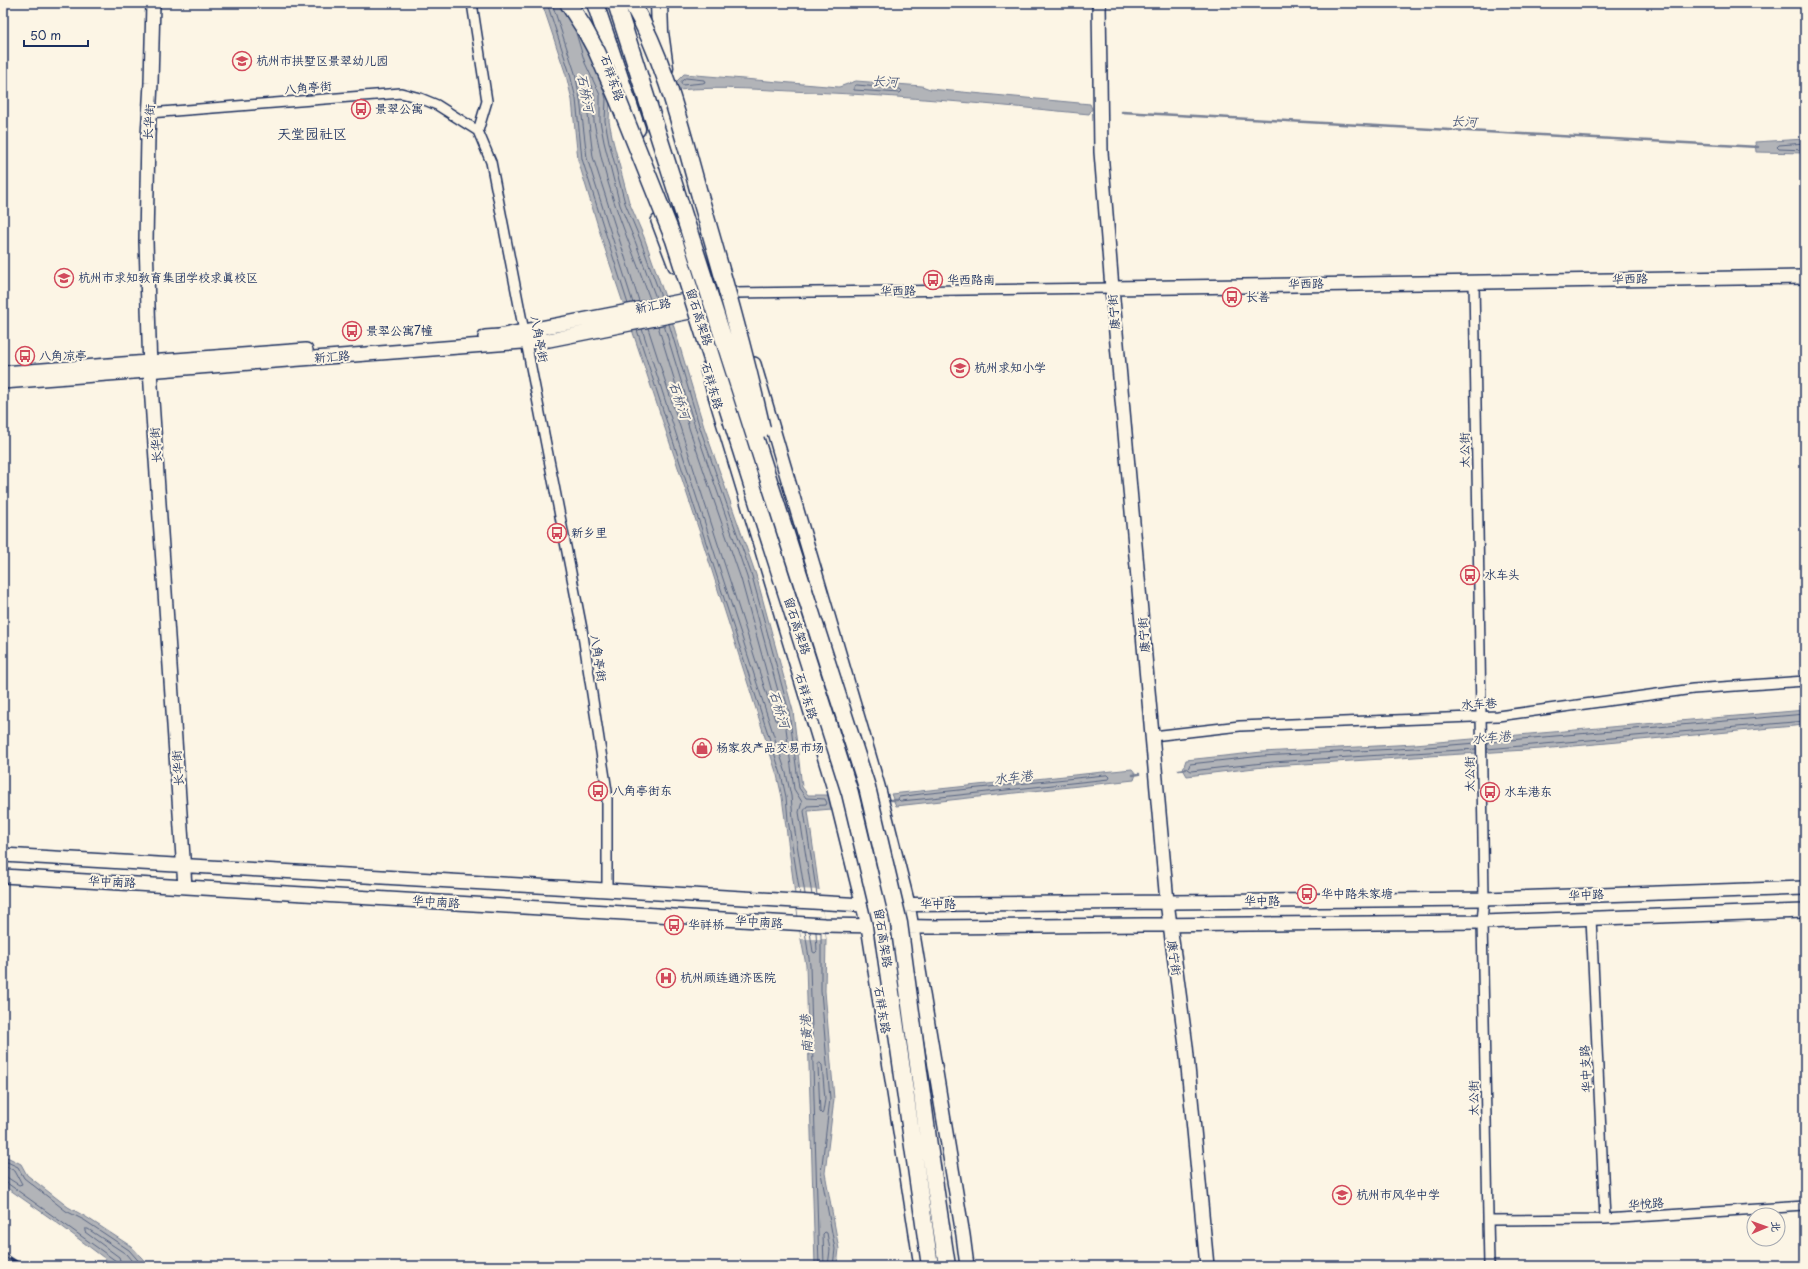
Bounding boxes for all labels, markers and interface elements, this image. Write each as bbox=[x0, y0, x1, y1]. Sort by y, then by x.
scale bar bbox=[24, 22, 88, 48]
text: 50 m bbox=[30, 26, 61, 44]
school or university icon: 杭州市拱墅区景翠幼儿园 bbox=[231, 50, 253, 72]
place label: 杭州市拱墅区景翠幼儿园 bbox=[256, 51, 388, 69]
street label: 石祥东路 bbox=[597, 52, 629, 103]
water label: 长河 bbox=[872, 70, 900, 91]
water label: 石桥河 bbox=[573, 72, 600, 116]
street label: 八角亭街 bbox=[283, 76, 333, 98]
bus stop icon: 景翠公寓 bbox=[350, 98, 372, 120]
place label: 景翠公寓 bbox=[375, 99, 423, 117]
street label: 长华街 bbox=[138, 103, 158, 141]
water label: 长河 bbox=[1451, 110, 1479, 131]
district label: 天堂园社区 bbox=[277, 123, 347, 144]
school or university icon: 杭州市求知教育集团学校求真校区 bbox=[53, 267, 75, 289]
place label: 杭州市求知教育集团学校求真校区 bbox=[78, 268, 258, 286]
bus stop icon: 华西路南 bbox=[922, 269, 944, 291]
street label: 华西路 bbox=[1612, 269, 1648, 287]
place label: 华西路南 bbox=[947, 270, 995, 288]
street label: 华西路 bbox=[1288, 274, 1324, 292]
street label: 华西路 bbox=[880, 281, 916, 299]
street label: 留石高架路 bbox=[682, 285, 718, 348]
bus stop icon: 长善 bbox=[1221, 286, 1243, 308]
place label: 长善 bbox=[1246, 287, 1270, 305]
street label: 新汇路 bbox=[633, 293, 672, 317]
street label: 康宁街 bbox=[1102, 293, 1124, 331]
street label: 八角亭街 bbox=[527, 314, 553, 364]
bus stop icon: 景翆公寓7幢 bbox=[341, 320, 363, 342]
place label: 景翆公寓7幢 bbox=[366, 321, 433, 339]
bus stop icon: 八角凉亭 bbox=[14, 345, 36, 367]
place label: 八角凉亭 bbox=[39, 346, 87, 364]
street label: 新汇路 bbox=[313, 346, 351, 366]
school or university icon: 杭州求知小学 bbox=[949, 357, 971, 379]
place label: 杭州求知小学 bbox=[974, 358, 1046, 376]
street label: 石祥东路 bbox=[698, 360, 728, 411]
water label: 石桥河 bbox=[665, 378, 696, 423]
street label: 长华街 bbox=[145, 426, 165, 464]
street label: 太公街 bbox=[1455, 432, 1473, 468]
bus stop icon: 新乡里 bbox=[546, 522, 568, 544]
place label: 新乡里 bbox=[571, 523, 607, 541]
bus stop icon: 水车头 bbox=[1459, 564, 1481, 586]
place label: 水车头 bbox=[1484, 565, 1520, 583]
street label: 留石高架路 bbox=[780, 594, 816, 657]
street label: 康宁街 bbox=[1132, 616, 1154, 654]
street label: 八角亭街 bbox=[586, 633, 612, 683]
street label: 石祥东路 bbox=[791, 670, 823, 721]
water label: 石桥河 bbox=[765, 687, 796, 732]
street label: 水车巷 bbox=[1460, 693, 1497, 713]
water label: 水车港 bbox=[1471, 725, 1513, 748]
shop icon: 杨家农产品交易市场 bbox=[691, 737, 713, 759]
place label: 杨家农产品交易市场 bbox=[716, 738, 824, 756]
street label: 长华街 bbox=[167, 749, 187, 787]
street label: 太公街 bbox=[1460, 756, 1478, 792]
water label: 水车港 bbox=[993, 765, 1035, 788]
bus stop icon: 八角亭街东 bbox=[587, 780, 609, 802]
place label: 八角亭街东 bbox=[612, 781, 672, 799]
bus stop icon: 水车港东 bbox=[1479, 781, 1501, 803]
place label: 水车港东 bbox=[1504, 782, 1552, 800]
street label: 华中南路 bbox=[88, 871, 136, 891]
bus stop icon: 华中路朱家塘 bbox=[1296, 883, 1318, 905]
place label: 华中路朱家塘 bbox=[1321, 884, 1393, 902]
street label: 华中路 bbox=[1568, 884, 1604, 904]
street label: 华中南路 bbox=[411, 890, 461, 912]
street label: 华中路 bbox=[1244, 891, 1280, 909]
street label: 华中路 bbox=[920, 894, 956, 912]
street label: 留石高架路 bbox=[870, 907, 898, 969]
street label: 华中南路 bbox=[734, 910, 784, 932]
bus stop icon: 华祥桥 bbox=[663, 914, 685, 936]
place label: 华祥桥 bbox=[688, 915, 725, 933]
street label: 康宁街 bbox=[1164, 939, 1186, 977]
hospital icon: 杭州顾连通济医院 bbox=[655, 967, 677, 989]
place label: 杭州顾连通济医院 bbox=[680, 968, 776, 986]
street label: 石祥东路 bbox=[870, 985, 896, 1035]
water label: 南黄港 bbox=[795, 1012, 816, 1054]
street label: 华中支路 bbox=[1575, 1045, 1595, 1093]
street label: 太公街 bbox=[1464, 1080, 1482, 1116]
school or university icon: 杭州市风华中学 bbox=[1331, 1184, 1353, 1206]
place label: 杭州市风华中学 bbox=[1356, 1185, 1440, 1203]
street label: 华悦路 bbox=[1627, 1193, 1665, 1213]
north arrow bbox=[1746, 1207, 1786, 1247]
text: 北 bbox=[1768, 1221, 1785, 1232]

